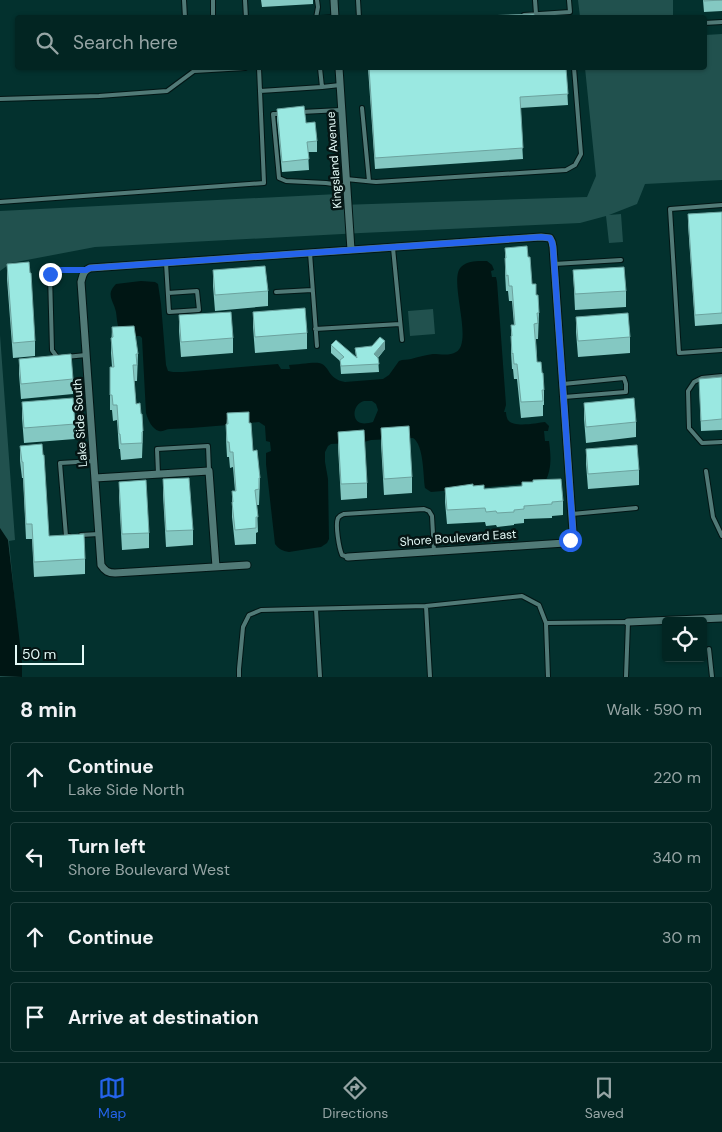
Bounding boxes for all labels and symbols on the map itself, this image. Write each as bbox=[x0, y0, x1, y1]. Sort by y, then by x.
street label: Kingsland Avenue bbox=[323, 111, 345, 209]
route end bbox=[39, 263, 62, 286]
street label: Lake Side South bbox=[69, 378, 91, 468]
street label: Shore Boulevard East bbox=[399, 526, 517, 550]
route start bbox=[559, 529, 582, 552]
scale bar bbox=[15, 642, 84, 665]

